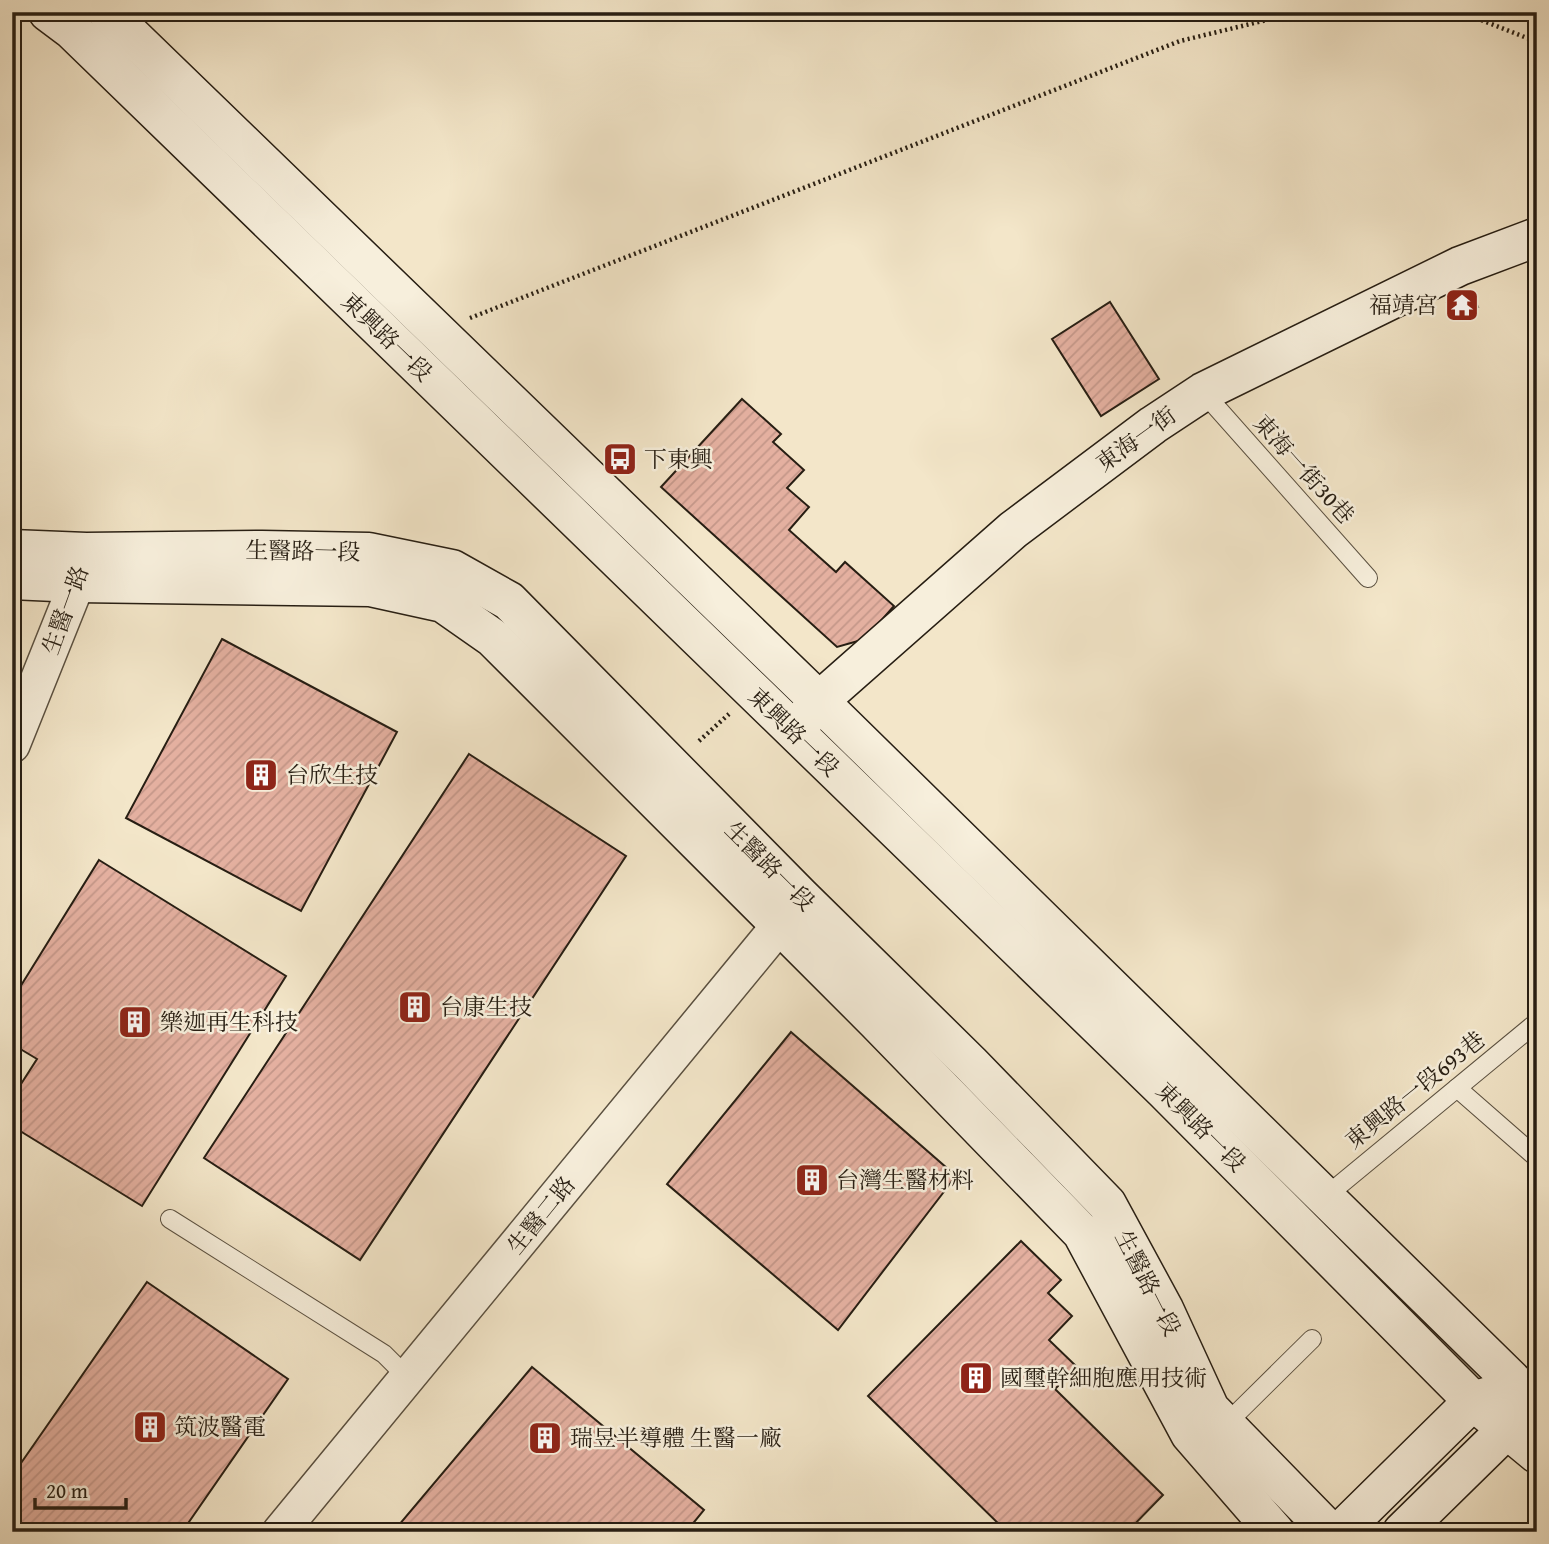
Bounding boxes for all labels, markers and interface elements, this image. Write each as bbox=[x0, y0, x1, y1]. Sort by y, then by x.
street label: 東興路一段 bbox=[335, 285, 440, 388]
temple icon: 福靖宮 bbox=[1443, 286, 1481, 324]
place label: 福靖宮 bbox=[1369, 288, 1438, 321]
street label: 東海一街 bbox=[1089, 398, 1183, 479]
street label: 東海一街30巷 bbox=[1246, 407, 1363, 531]
bus stop icon: 下東興 bbox=[601, 440, 639, 478]
place label: 下東興 bbox=[644, 442, 713, 475]
street label: 生醫路一段 bbox=[245, 533, 361, 568]
street label: 生醫一路 bbox=[33, 561, 96, 659]
street label: 東興路一段 bbox=[742, 680, 847, 783]
building icon: 台欣生技 bbox=[242, 756, 280, 794]
place label: 台欣生技 bbox=[286, 758, 378, 791]
street label: 生醫路一段 bbox=[718, 813, 823, 918]
building icon: 台康生技 bbox=[396, 988, 434, 1026]
place label: 台康生技 bbox=[440, 990, 532, 1023]
building icon: 樂迦再生科技 bbox=[116, 1003, 154, 1041]
place label: 樂迦再生科技 bbox=[160, 1005, 298, 1038]
street label: 東興路一段693巷 bbox=[1338, 1023, 1492, 1156]
street label: 東興路一段 bbox=[1149, 1074, 1254, 1179]
building icon: 台灣生醫材料 bbox=[793, 1161, 831, 1199]
place label: 台灣生醫材料 bbox=[836, 1163, 974, 1196]
street label: 生醫二路 bbox=[499, 1169, 582, 1261]
street label: 生醫路一段 bbox=[1108, 1224, 1189, 1341]
building icon: 國璽幹細胞應用技術 bbox=[957, 1359, 995, 1397]
place label: 國璽幹細胞應用技術 bbox=[1000, 1361, 1207, 1394]
building icon: 筑波醫電 bbox=[131, 1408, 169, 1446]
place label: 筑波醫電 bbox=[174, 1410, 266, 1443]
building icon: 瑞昱半導體 生醫一廠 bbox=[526, 1419, 564, 1457]
place label: 瑞昱半導體 生醫一廠 bbox=[570, 1421, 782, 1454]
scale bar bbox=[35, 1467, 126, 1511]
text: 20 m bbox=[46, 1475, 88, 1506]

